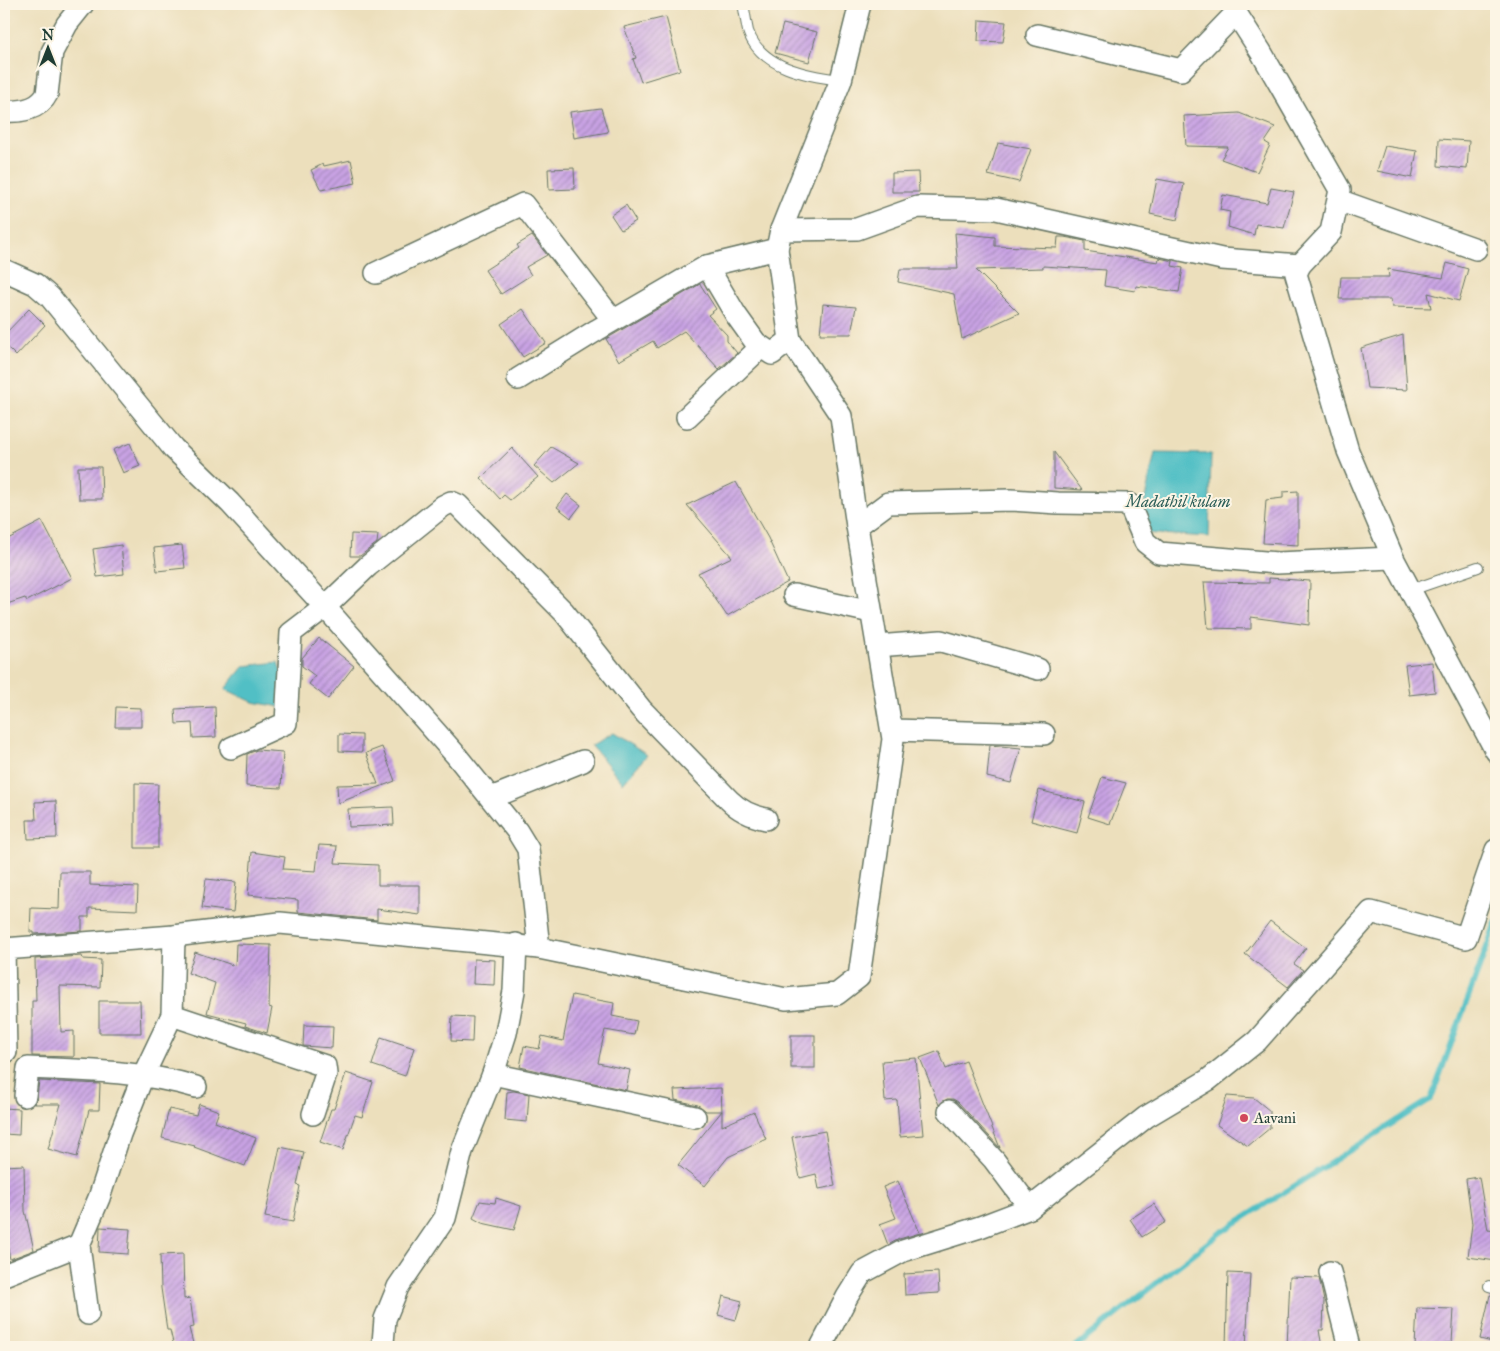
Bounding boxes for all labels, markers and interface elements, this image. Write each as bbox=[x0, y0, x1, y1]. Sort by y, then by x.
north arrow bbox=[22, 22, 72, 72]
text: N bbox=[42, 27, 54, 44]
water label: Madathil kulam bbox=[1124, 492, 1230, 511]
place label: Aavani bbox=[1253, 1109, 1296, 1127]
marker: Aavani bbox=[1238, 1112, 1250, 1124]

